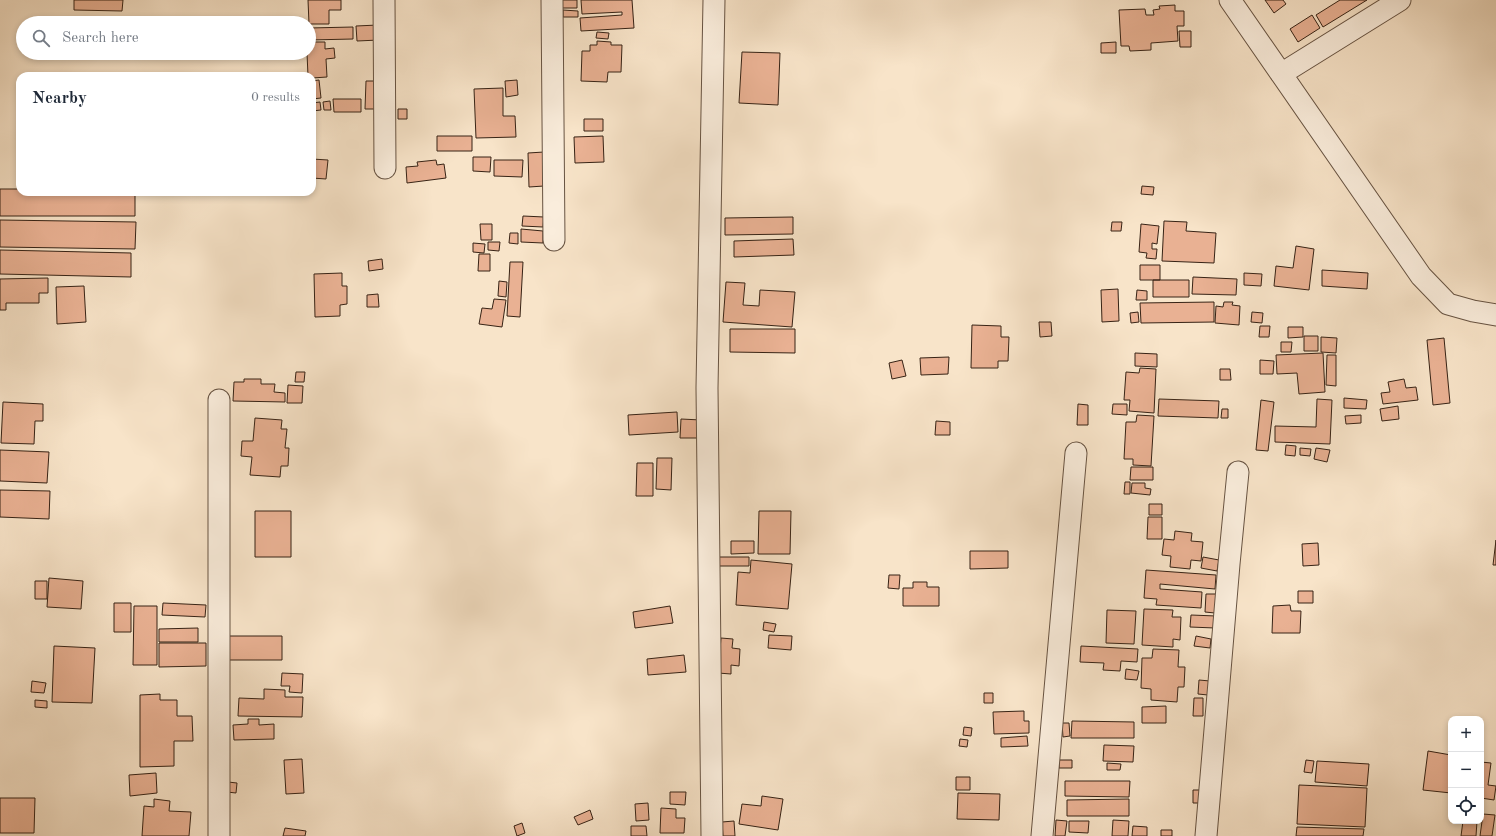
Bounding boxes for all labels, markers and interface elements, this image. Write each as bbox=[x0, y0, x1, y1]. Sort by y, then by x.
search box bbox=[16, 16, 316, 60]
icon: search bbox=[30, 27, 52, 49]
text: Search here bbox=[62, 31, 139, 46]
text: Nearby bbox=[32, 90, 87, 107]
text: 0 results bbox=[251, 91, 300, 104]
map controls bbox=[1448, 716, 1484, 824]
button: + bbox=[1448, 716, 1484, 752]
button: − bbox=[1448, 752, 1484, 788]
button: locate bbox=[1448, 788, 1484, 824]

